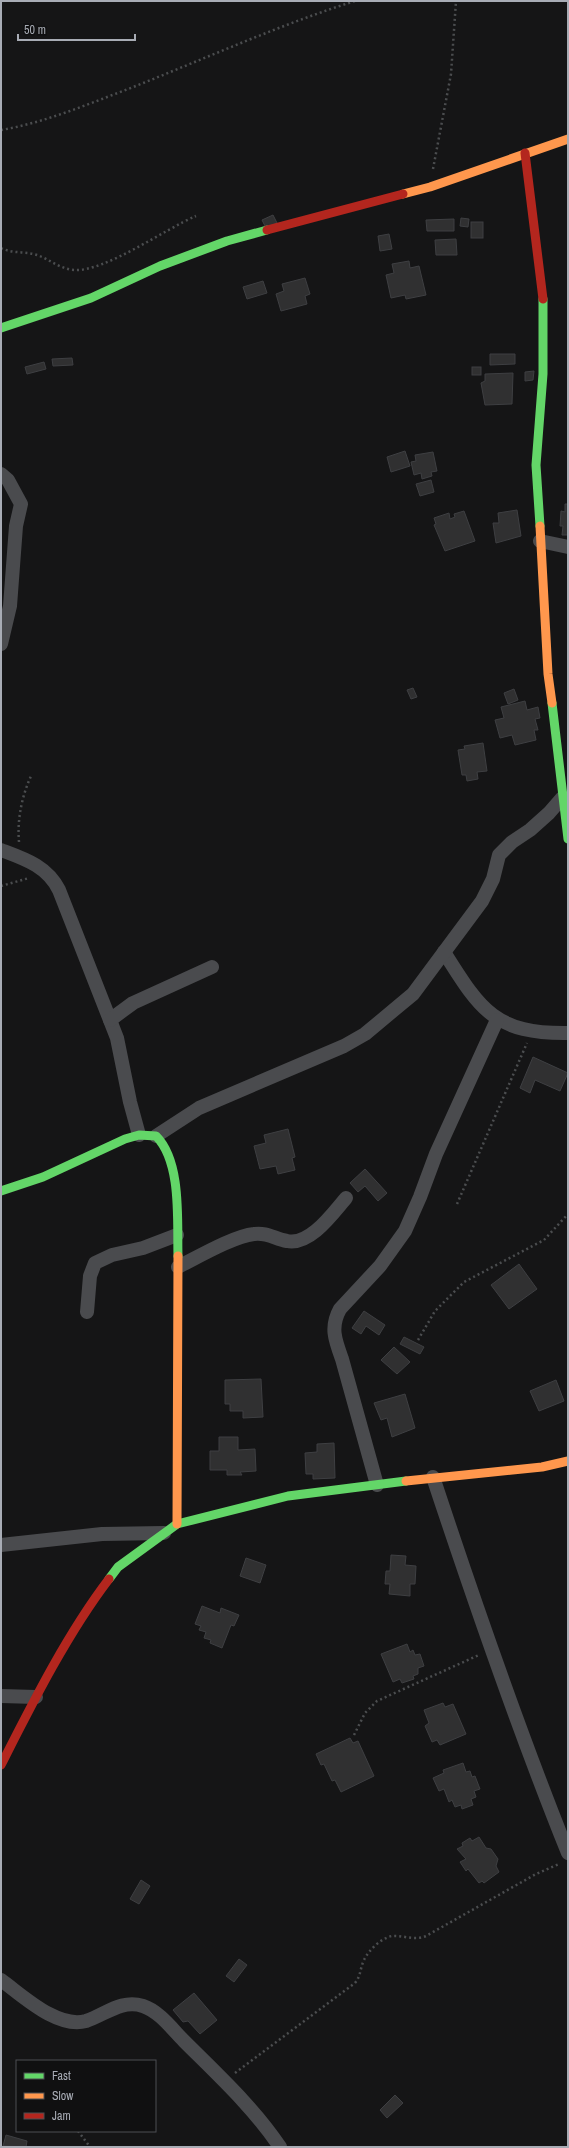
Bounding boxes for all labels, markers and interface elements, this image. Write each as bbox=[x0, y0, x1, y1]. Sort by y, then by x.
scale bar bbox=[18, 16, 135, 42]
text: 50 m bbox=[24, 22, 46, 38]
legend bbox=[16, 2060, 156, 2132]
text: Fast bbox=[52, 2068, 71, 2084]
text: Slow bbox=[52, 2088, 74, 2104]
text: Jam bbox=[52, 2108, 71, 2124]

